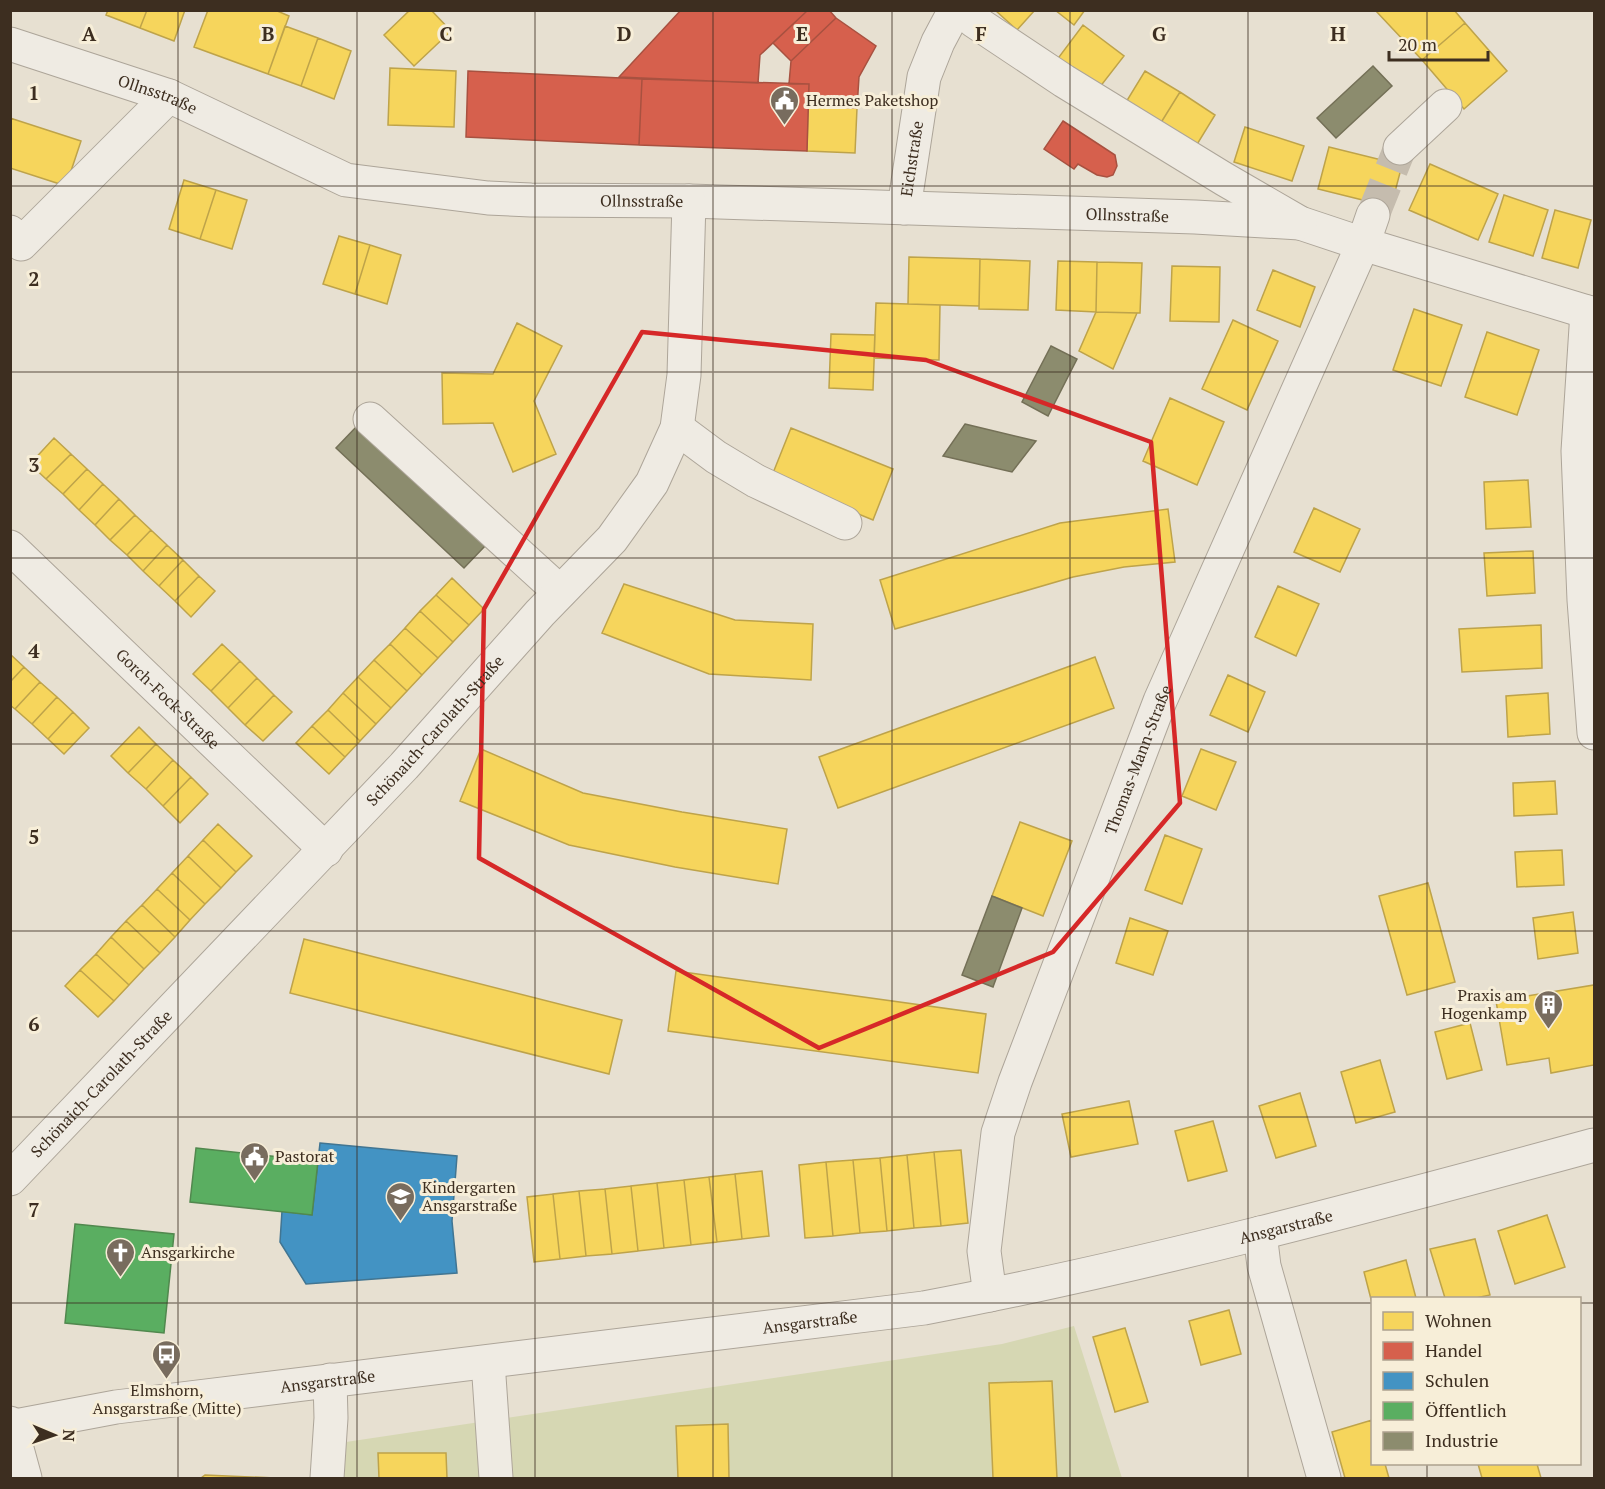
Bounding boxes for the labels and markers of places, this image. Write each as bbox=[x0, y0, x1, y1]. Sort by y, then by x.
public building icon: Hermes Paketshop bbox=[769, 84, 801, 126]
place label: Hermes Paketshop bbox=[806, 89, 938, 111]
place label: Praxis am Hogenkamp bbox=[1441, 984, 1527, 1024]
building icon: Praxis am Hogenkamp bbox=[1532, 988, 1564, 1030]
public building icon: Pastorat bbox=[238, 1140, 270, 1182]
place label: Pastorat bbox=[275, 1145, 335, 1167]
place label: Kindergarten Ansgarstraße bbox=[422, 1176, 517, 1216]
school or university icon: Kindergarten Ansgarstraße bbox=[385, 1180, 417, 1222]
church icon: Ansgarkirche bbox=[104, 1236, 136, 1278]
place label: Ansgarkirche bbox=[141, 1241, 235, 1263]
bus stop icon: Elmshorn, Ansgarstraße (Mitte) bbox=[151, 1338, 183, 1380]
place label: Elmshorn, Ansgarstraße (Mitte) bbox=[93, 1379, 241, 1419]

